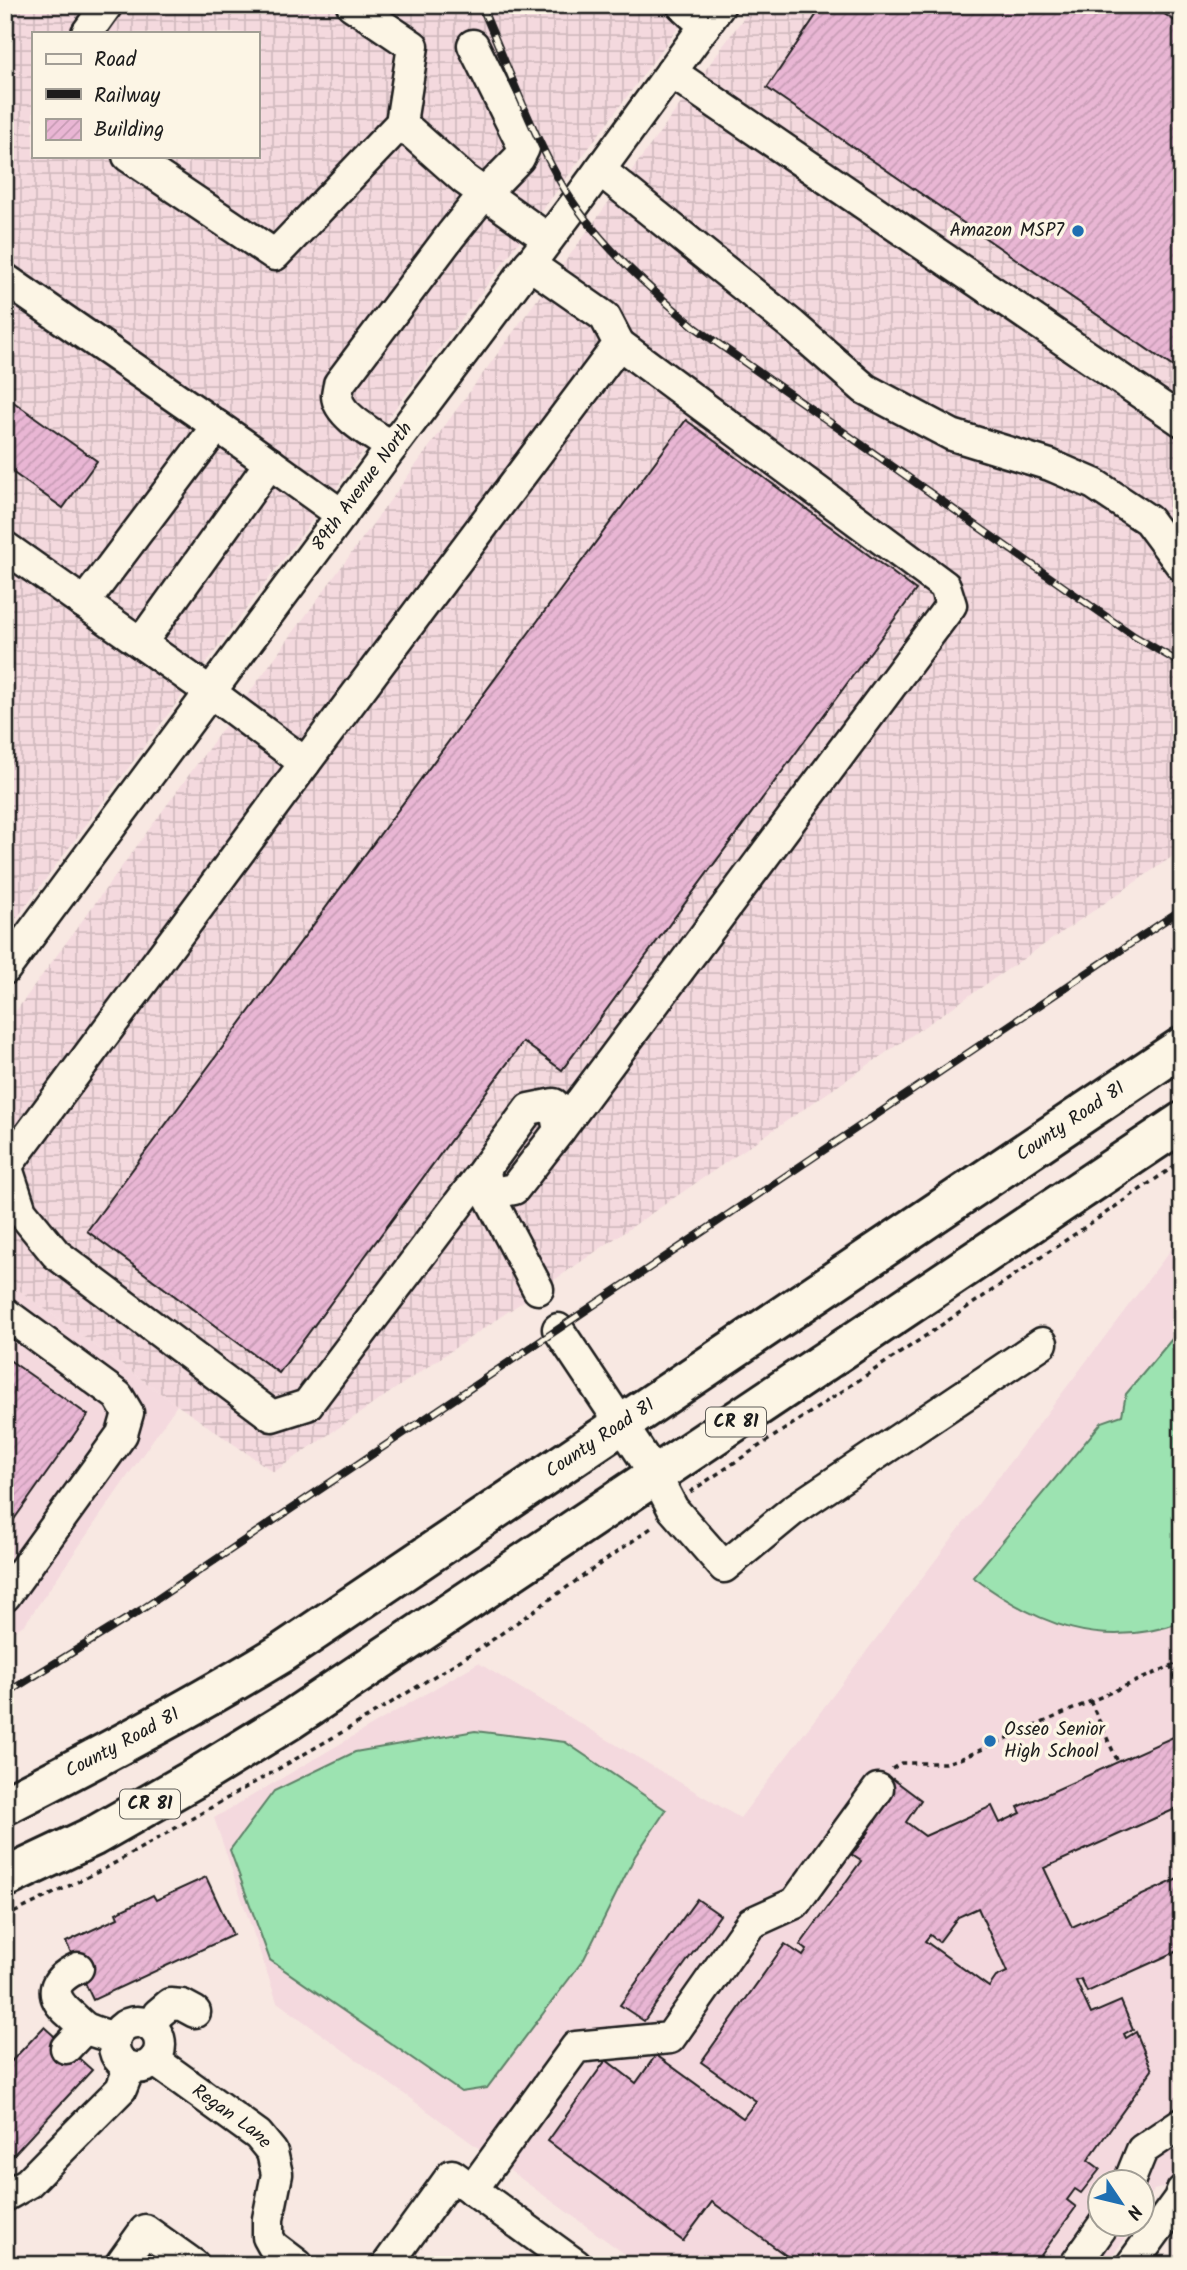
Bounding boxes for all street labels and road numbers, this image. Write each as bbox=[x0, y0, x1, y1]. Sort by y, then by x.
street label: 89th Avenue North bbox=[304, 416, 421, 558]
street label: County Road 81 bbox=[1010, 1074, 1132, 1170]
street label: County Road 81 bbox=[540, 1391, 661, 1486]
road number: CR 81 bbox=[706, 1408, 766, 1436]
street label: County Road 81 bbox=[60, 1700, 186, 1786]
road number: CR 81 bbox=[120, 1790, 180, 1818]
street label: Regan Lane bbox=[185, 2077, 279, 2156]

